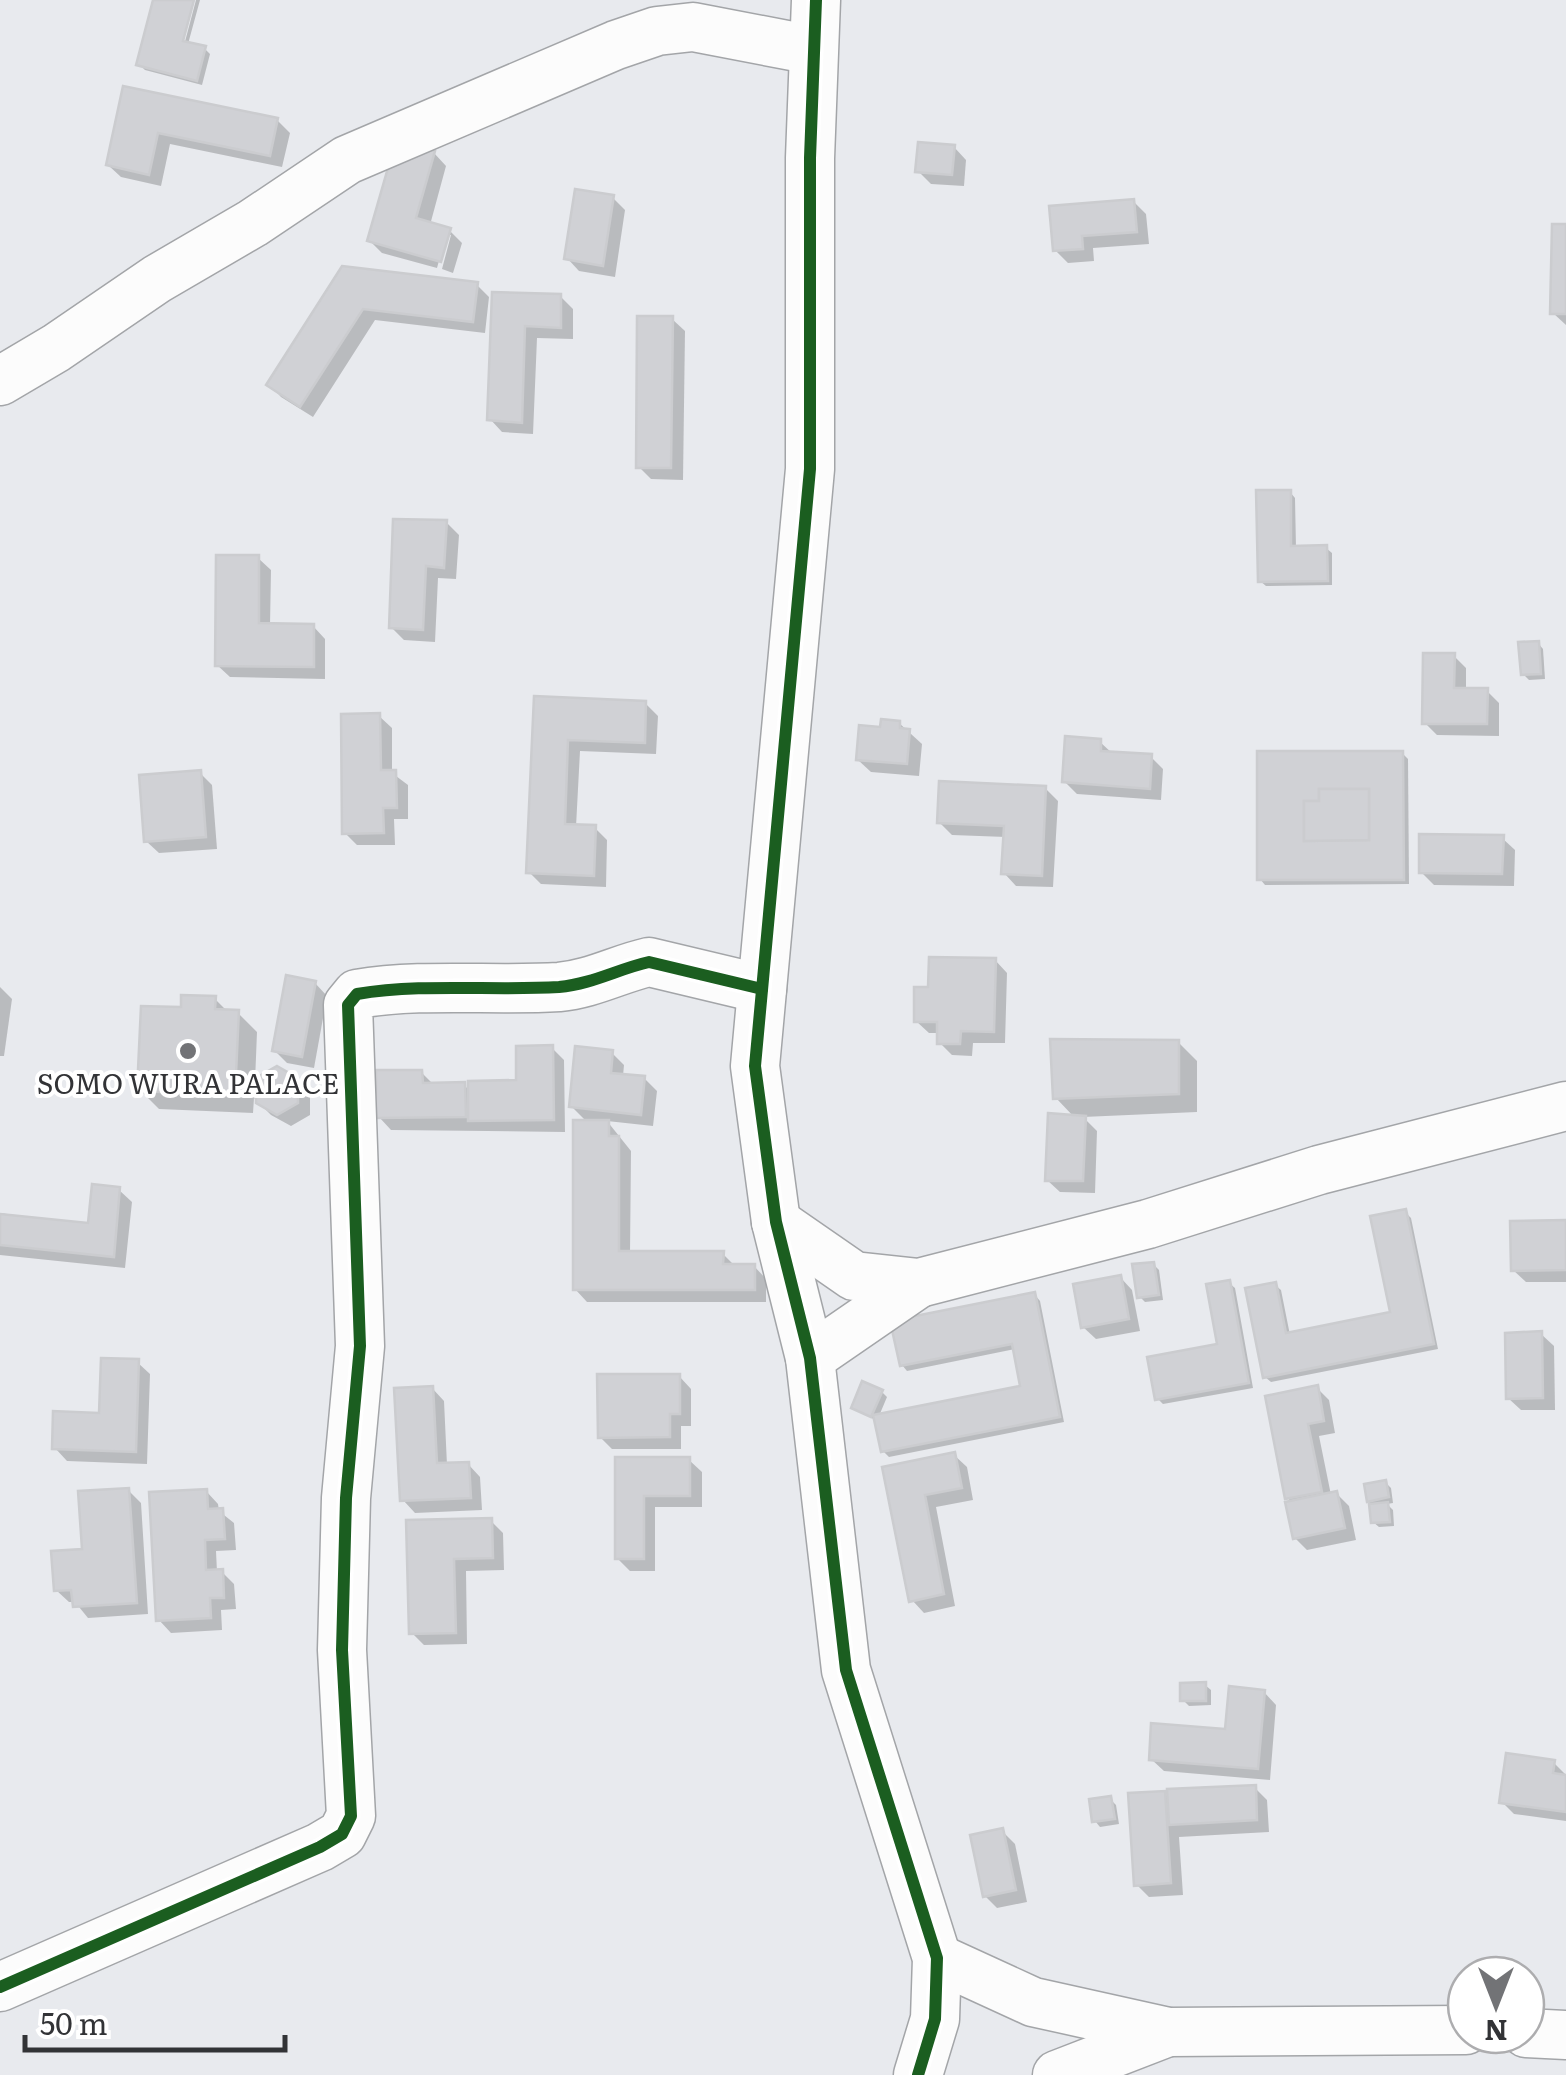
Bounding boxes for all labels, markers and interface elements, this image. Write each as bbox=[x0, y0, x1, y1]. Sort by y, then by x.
marker: SOMO WURA PALACE bbox=[177, 1040, 199, 1062]
place label: SOMO WURA PALACE bbox=[37, 1061, 339, 1103]
north arrow bbox=[1446, 1955, 1546, 2055]
scale bar bbox=[25, 1990, 285, 2052]
text: 50 m bbox=[40, 2000, 108, 2044]
text: N bbox=[1484, 2011, 1508, 2053]

